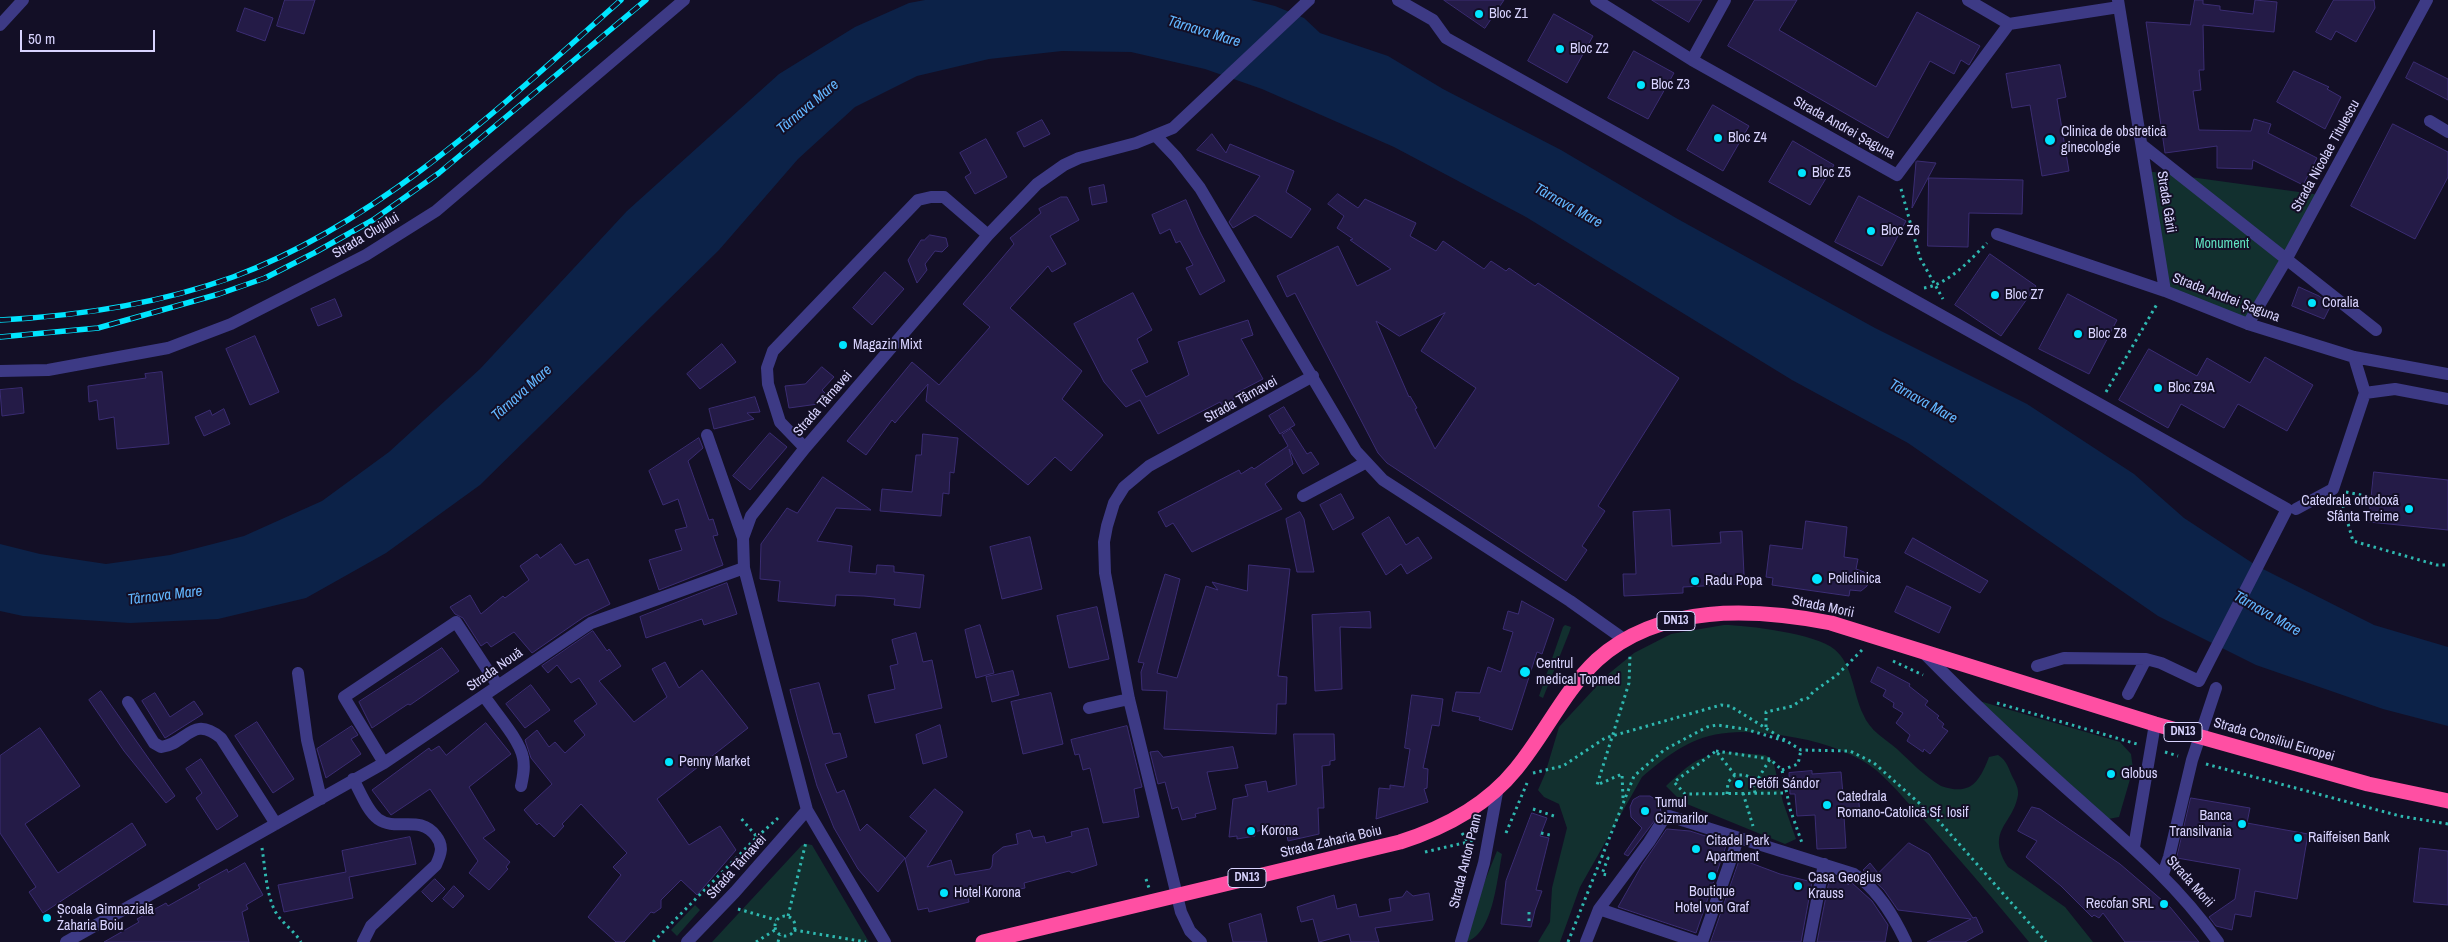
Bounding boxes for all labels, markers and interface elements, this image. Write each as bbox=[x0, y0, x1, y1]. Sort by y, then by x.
place label: Bloc Z1 bbox=[1489, 6, 1528, 22]
marker: Bloc Z1 bbox=[1473, 8, 1485, 20]
water label: Târnava Mare bbox=[1165, 12, 1243, 52]
scale bar bbox=[22, 20, 158, 52]
text: 50 m bbox=[28, 28, 55, 49]
place label: Bloc Z2 bbox=[1570, 41, 1609, 57]
marker: Bloc Z2 bbox=[1554, 43, 1566, 55]
water label: Târnava Mare bbox=[773, 76, 843, 138]
place label: Bloc Z3 bbox=[1651, 77, 1690, 93]
marker: Bloc Z3 bbox=[1635, 79, 1647, 91]
street label: Strada Andrei Șaguna bbox=[1790, 93, 1898, 163]
street label: Strada Nicolae Titulescu bbox=[2288, 97, 2364, 215]
place label: Clinica de obstretică ginecologie bbox=[2061, 124, 2166, 156]
place label: Bloc Z4 bbox=[1728, 130, 1767, 146]
marker: Bloc Z4 bbox=[1712, 132, 1724, 144]
marker: Clinica de obstretică ginecologie bbox=[2043, 133, 2057, 147]
place label: Bloc Z5 bbox=[1812, 165, 1851, 181]
marker: Bloc Z5 bbox=[1796, 167, 1808, 179]
street label: Strada Gării bbox=[2153, 170, 2179, 234]
water label: Târnava Mare bbox=[1531, 180, 1605, 232]
street label: Strada Clujului bbox=[329, 209, 403, 263]
place label: Bloc Z6 bbox=[1881, 223, 1920, 239]
marker: Bloc Z6 bbox=[1865, 225, 1877, 237]
park label: Monument bbox=[2195, 236, 2249, 252]
street label: Strada Andrei Șaguna bbox=[2170, 270, 2282, 326]
place label: Bloc Z7 bbox=[2005, 287, 2044, 303]
marker: Bloc Z7 bbox=[1989, 289, 2001, 301]
place label: Coralia bbox=[2322, 295, 2359, 311]
marker: Coralia bbox=[2306, 297, 2318, 309]
place label: Bloc Z8 bbox=[2088, 326, 2127, 342]
marker: Bloc Z8 bbox=[2072, 328, 2084, 340]
place label: Magazin Mixt bbox=[853, 337, 922, 353]
marker: Magazin Mixt bbox=[837, 339, 849, 351]
water label: Târnava Mare bbox=[488, 361, 556, 425]
street label: Strada Târnavei bbox=[790, 368, 856, 440]
street label: Strada Târnavei bbox=[1201, 373, 1281, 427]
water label: Târnava Mare bbox=[1886, 376, 1960, 428]
place label: Bloc Z9A bbox=[2168, 380, 2215, 396]
marker: Bloc Z9A bbox=[2152, 382, 2164, 394]
place label: Catedrala ortodoxă Sfânta Treime bbox=[2301, 493, 2399, 526]
marker: Catedrala ortodoxă Sfânta Treime bbox=[2403, 503, 2415, 515]
place label: Policlinica bbox=[1828, 571, 1881, 587]
marker: Policlinica bbox=[1810, 572, 1824, 586]
place label: Radu Popa bbox=[1705, 573, 1762, 589]
marker: Radu Popa bbox=[1689, 575, 1701, 587]
water label: Târnava Mare bbox=[127, 582, 203, 610]
water label: Târnava Mare bbox=[2230, 587, 2304, 641]
street label: Strada Morii bbox=[1790, 592, 1856, 622]
road number: DN13 bbox=[1657, 612, 1695, 630]
street label: Strada Nouă bbox=[464, 645, 526, 695]
place label: Centrul medical Topmed bbox=[1536, 656, 1620, 689]
marker: Centrul medical Topmed bbox=[1518, 665, 1532, 679]
street label: Strada Consiliul Europei bbox=[2212, 715, 2336, 765]
road number: DN13 bbox=[2164, 722, 2202, 742]
place label: Penny Market bbox=[679, 754, 750, 770]
marker: Penny Market bbox=[663, 756, 675, 768]
place label: Globus bbox=[2121, 766, 2157, 782]
marker: Globus bbox=[2105, 768, 2117, 780]
place label: Petőfi Sándor bbox=[1749, 776, 1819, 792]
marker: Petőfi Sándor bbox=[1733, 778, 1745, 790]
place label: Catedrala Romano-Catolică Sf. Iosif bbox=[1837, 789, 1968, 822]
place label: Turnul Cizmarilor bbox=[1655, 795, 1708, 828]
marker: Catedrala Romano-Catolică Sf. Iosif bbox=[1821, 799, 1833, 811]
marker: Turnul Cizmarilor bbox=[1639, 805, 1651, 817]
place label: Banca Transilvania bbox=[2169, 808, 2232, 840]
street label: Strada Anton Pann bbox=[1446, 812, 1486, 910]
marker: Banca Transilvania bbox=[2236, 818, 2248, 830]
street label: Strada Zaharia Boiu bbox=[1279, 822, 1383, 862]
place label: Korona bbox=[1261, 823, 1298, 839]
marker: Korona bbox=[1245, 825, 1257, 837]
place label: Raiffeisen Bank bbox=[2308, 830, 2389, 846]
street label: Strada Târnavei bbox=[704, 831, 770, 903]
marker: Raiffeisen Bank bbox=[2292, 832, 2304, 844]
place label: Citadel Park Apartment bbox=[1706, 833, 1769, 866]
marker: Citadel Park Apartment bbox=[1690, 843, 1702, 855]
street label: Strada Morii bbox=[2163, 853, 2217, 911]
road number: DN13 bbox=[1228, 868, 1266, 888]
marker: Boutique Hotel von Graf bbox=[1706, 870, 1718, 882]
place label: Casa Geogius Krauss bbox=[1808, 870, 1881, 902]
marker: Casa Geogius Krauss bbox=[1792, 880, 1804, 892]
place label: Boutique Hotel von Graf bbox=[1675, 884, 1749, 916]
place label: Hotel Korona bbox=[954, 885, 1021, 901]
marker: Hotel Korona bbox=[938, 887, 950, 899]
place label: Recofan SRL bbox=[2086, 896, 2154, 912]
marker: Recofan SRL bbox=[2158, 898, 2170, 910]
place label: Școala Gimnazială Zaharia Boiu bbox=[57, 902, 154, 934]
marker: Școala Gimnazială Zaharia Boiu bbox=[41, 912, 53, 924]

